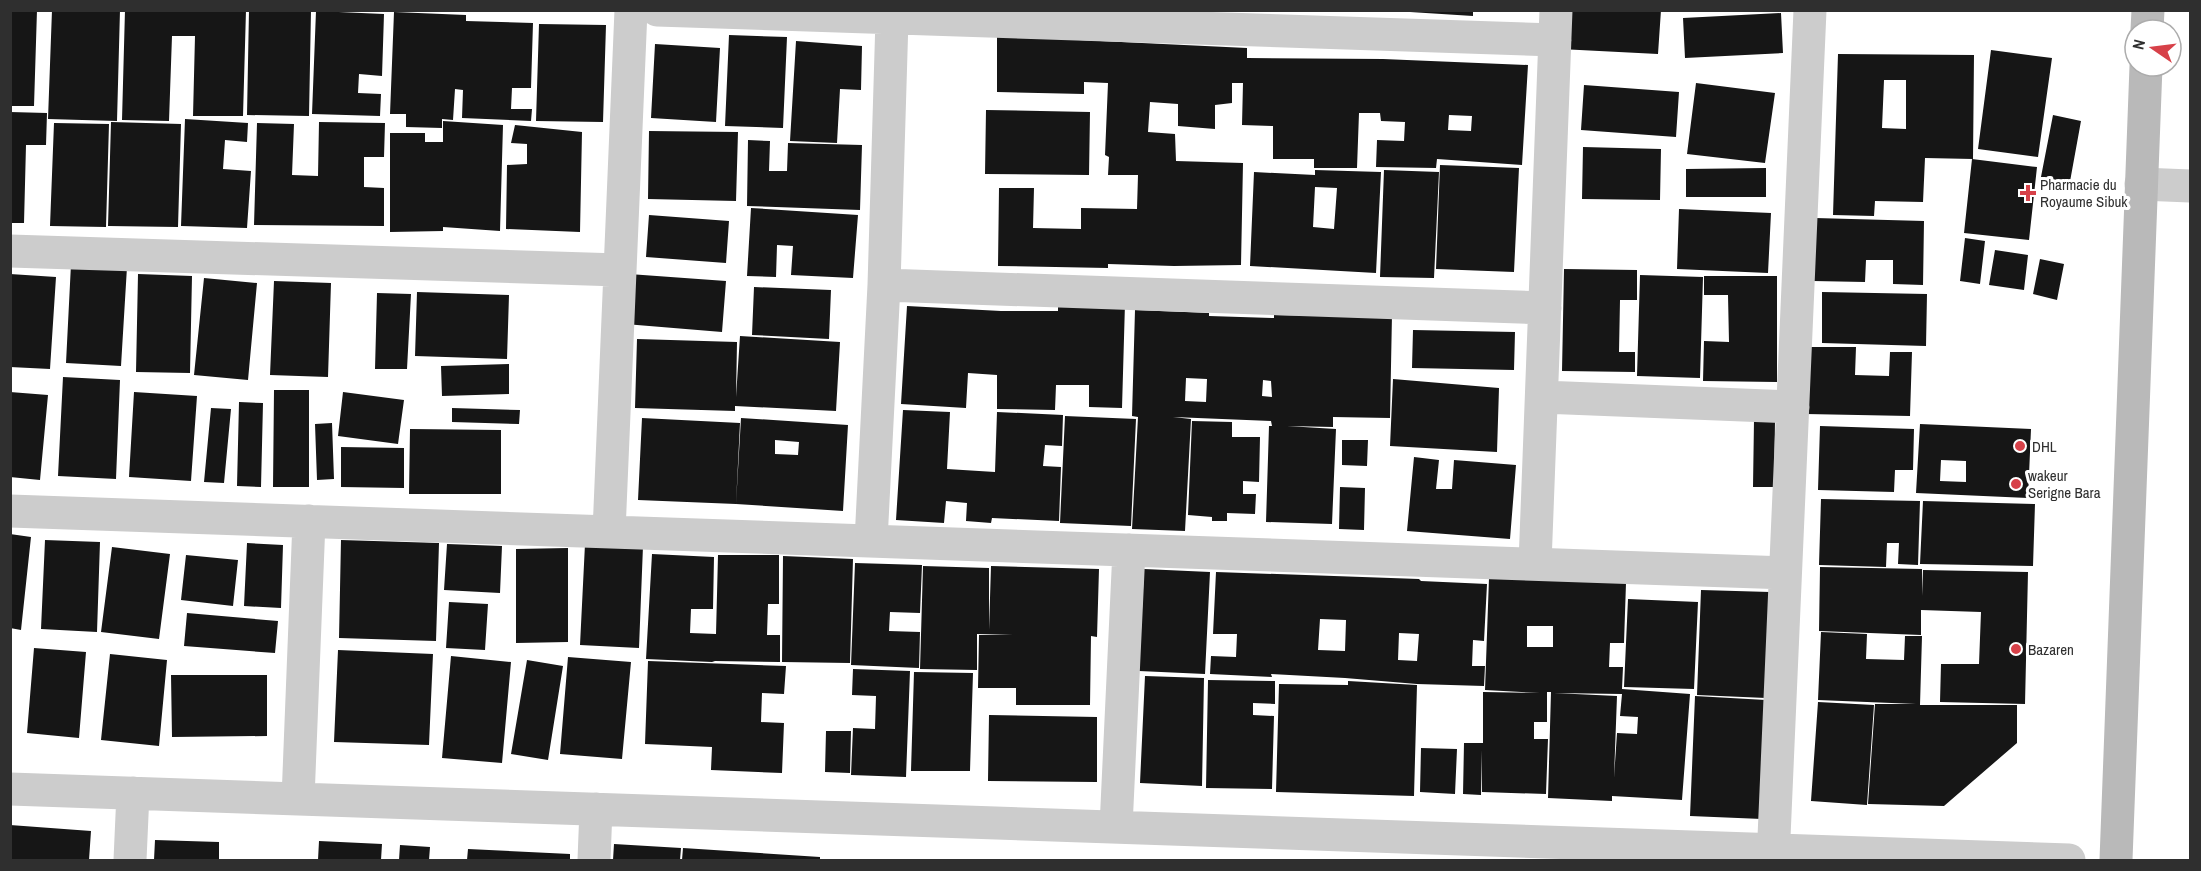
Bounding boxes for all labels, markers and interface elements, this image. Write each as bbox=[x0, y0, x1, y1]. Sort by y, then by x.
north arrow bbox=[2123, 18, 2183, 78]
text: N bbox=[2127, 37, 2150, 52]
place label: Pharmacie du Royaume Sibuk bbox=[2040, 174, 2128, 212]
marker: Pharmacie du Royaume Sibuk bbox=[2021, 186, 2035, 200]
place label: DHL bbox=[2032, 436, 2057, 457]
marker: DHL bbox=[2013, 439, 2027, 453]
place label: wakeur Serigne Bara bbox=[2028, 465, 2101, 503]
marker: wakeur Serigne Bara bbox=[2009, 477, 2023, 491]
place label: Bazaren bbox=[2028, 639, 2074, 660]
marker: Bazaren bbox=[2009, 642, 2023, 656]

